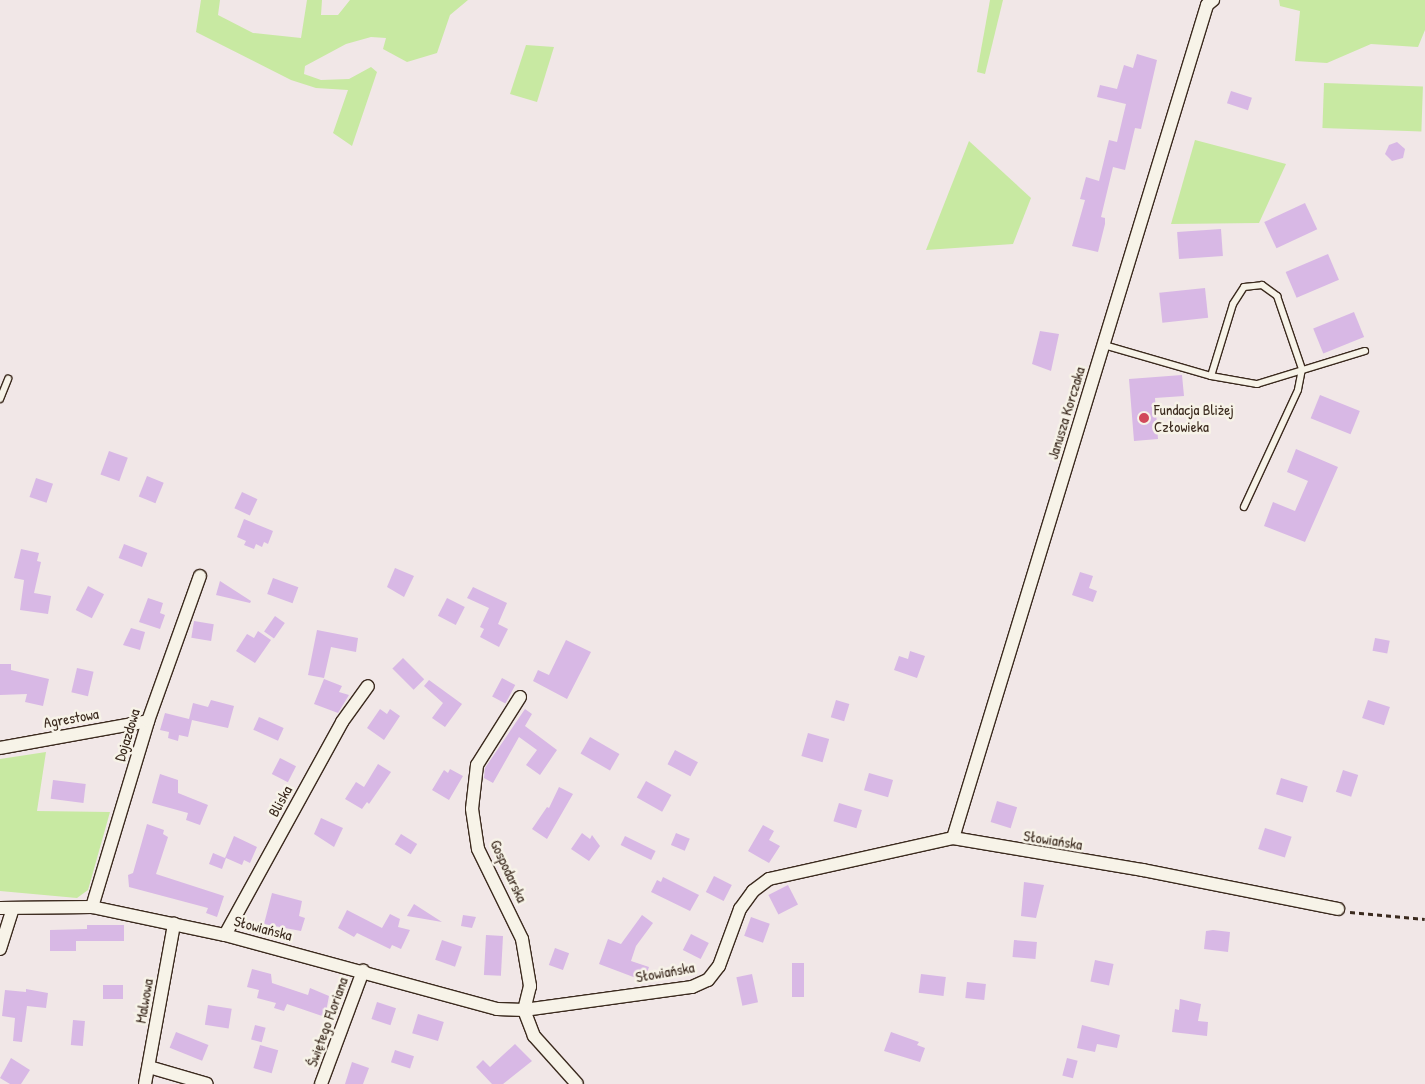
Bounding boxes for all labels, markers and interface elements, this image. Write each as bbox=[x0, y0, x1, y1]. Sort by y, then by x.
street label: Janusza Korczaka bbox=[1043, 365, 1089, 461]
place label: Fundacja Bliżej Człowieka bbox=[1154, 400, 1234, 435]
marker: Fundacja Bliżej Człowieka bbox=[1138, 412, 1150, 424]
street label: Agrestowa bbox=[42, 704, 100, 732]
street label: Dojazdowa bbox=[111, 707, 143, 763]
street label: Bliska bbox=[264, 782, 296, 820]
street label: Słowiańska bbox=[1022, 826, 1084, 854]
street label: Gospodarska bbox=[487, 837, 531, 905]
street label: Słowiańska bbox=[232, 912, 294, 944]
street label: Słowiańska bbox=[634, 958, 696, 986]
street label: Świętego Floriana bbox=[303, 975, 351, 1069]
street label: Malwowa bbox=[131, 977, 157, 1025]

